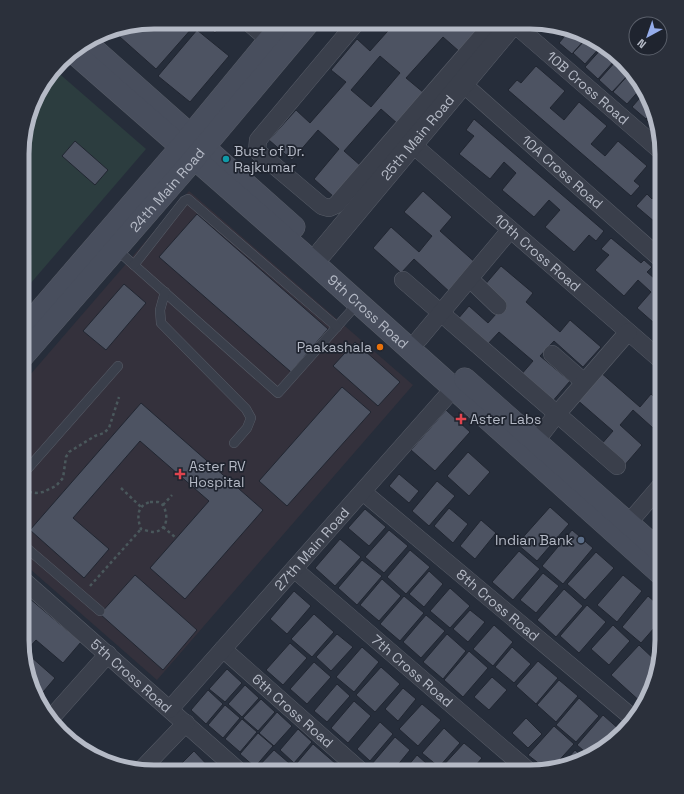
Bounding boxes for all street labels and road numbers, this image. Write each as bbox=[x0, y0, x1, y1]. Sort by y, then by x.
street label: 10B Cross Road bbox=[543, 47, 633, 128]
street label: 25th Main Road bbox=[377, 91, 458, 184]
street label: 10A Cross Road bbox=[518, 131, 607, 213]
street label: 24th Main Road bbox=[126, 144, 209, 236]
street label: 10th Cross Road bbox=[490, 210, 584, 295]
street label: 9th Cross Road bbox=[324, 271, 412, 353]
street label: 27th Main Road bbox=[270, 503, 353, 594]
street label: 8th Cross Road bbox=[453, 565, 543, 645]
street label: 7th Cross Road bbox=[368, 631, 457, 711]
street label: 5th Cross Road bbox=[87, 635, 176, 717]
street label: 6th Cross Road bbox=[248, 670, 337, 751]

